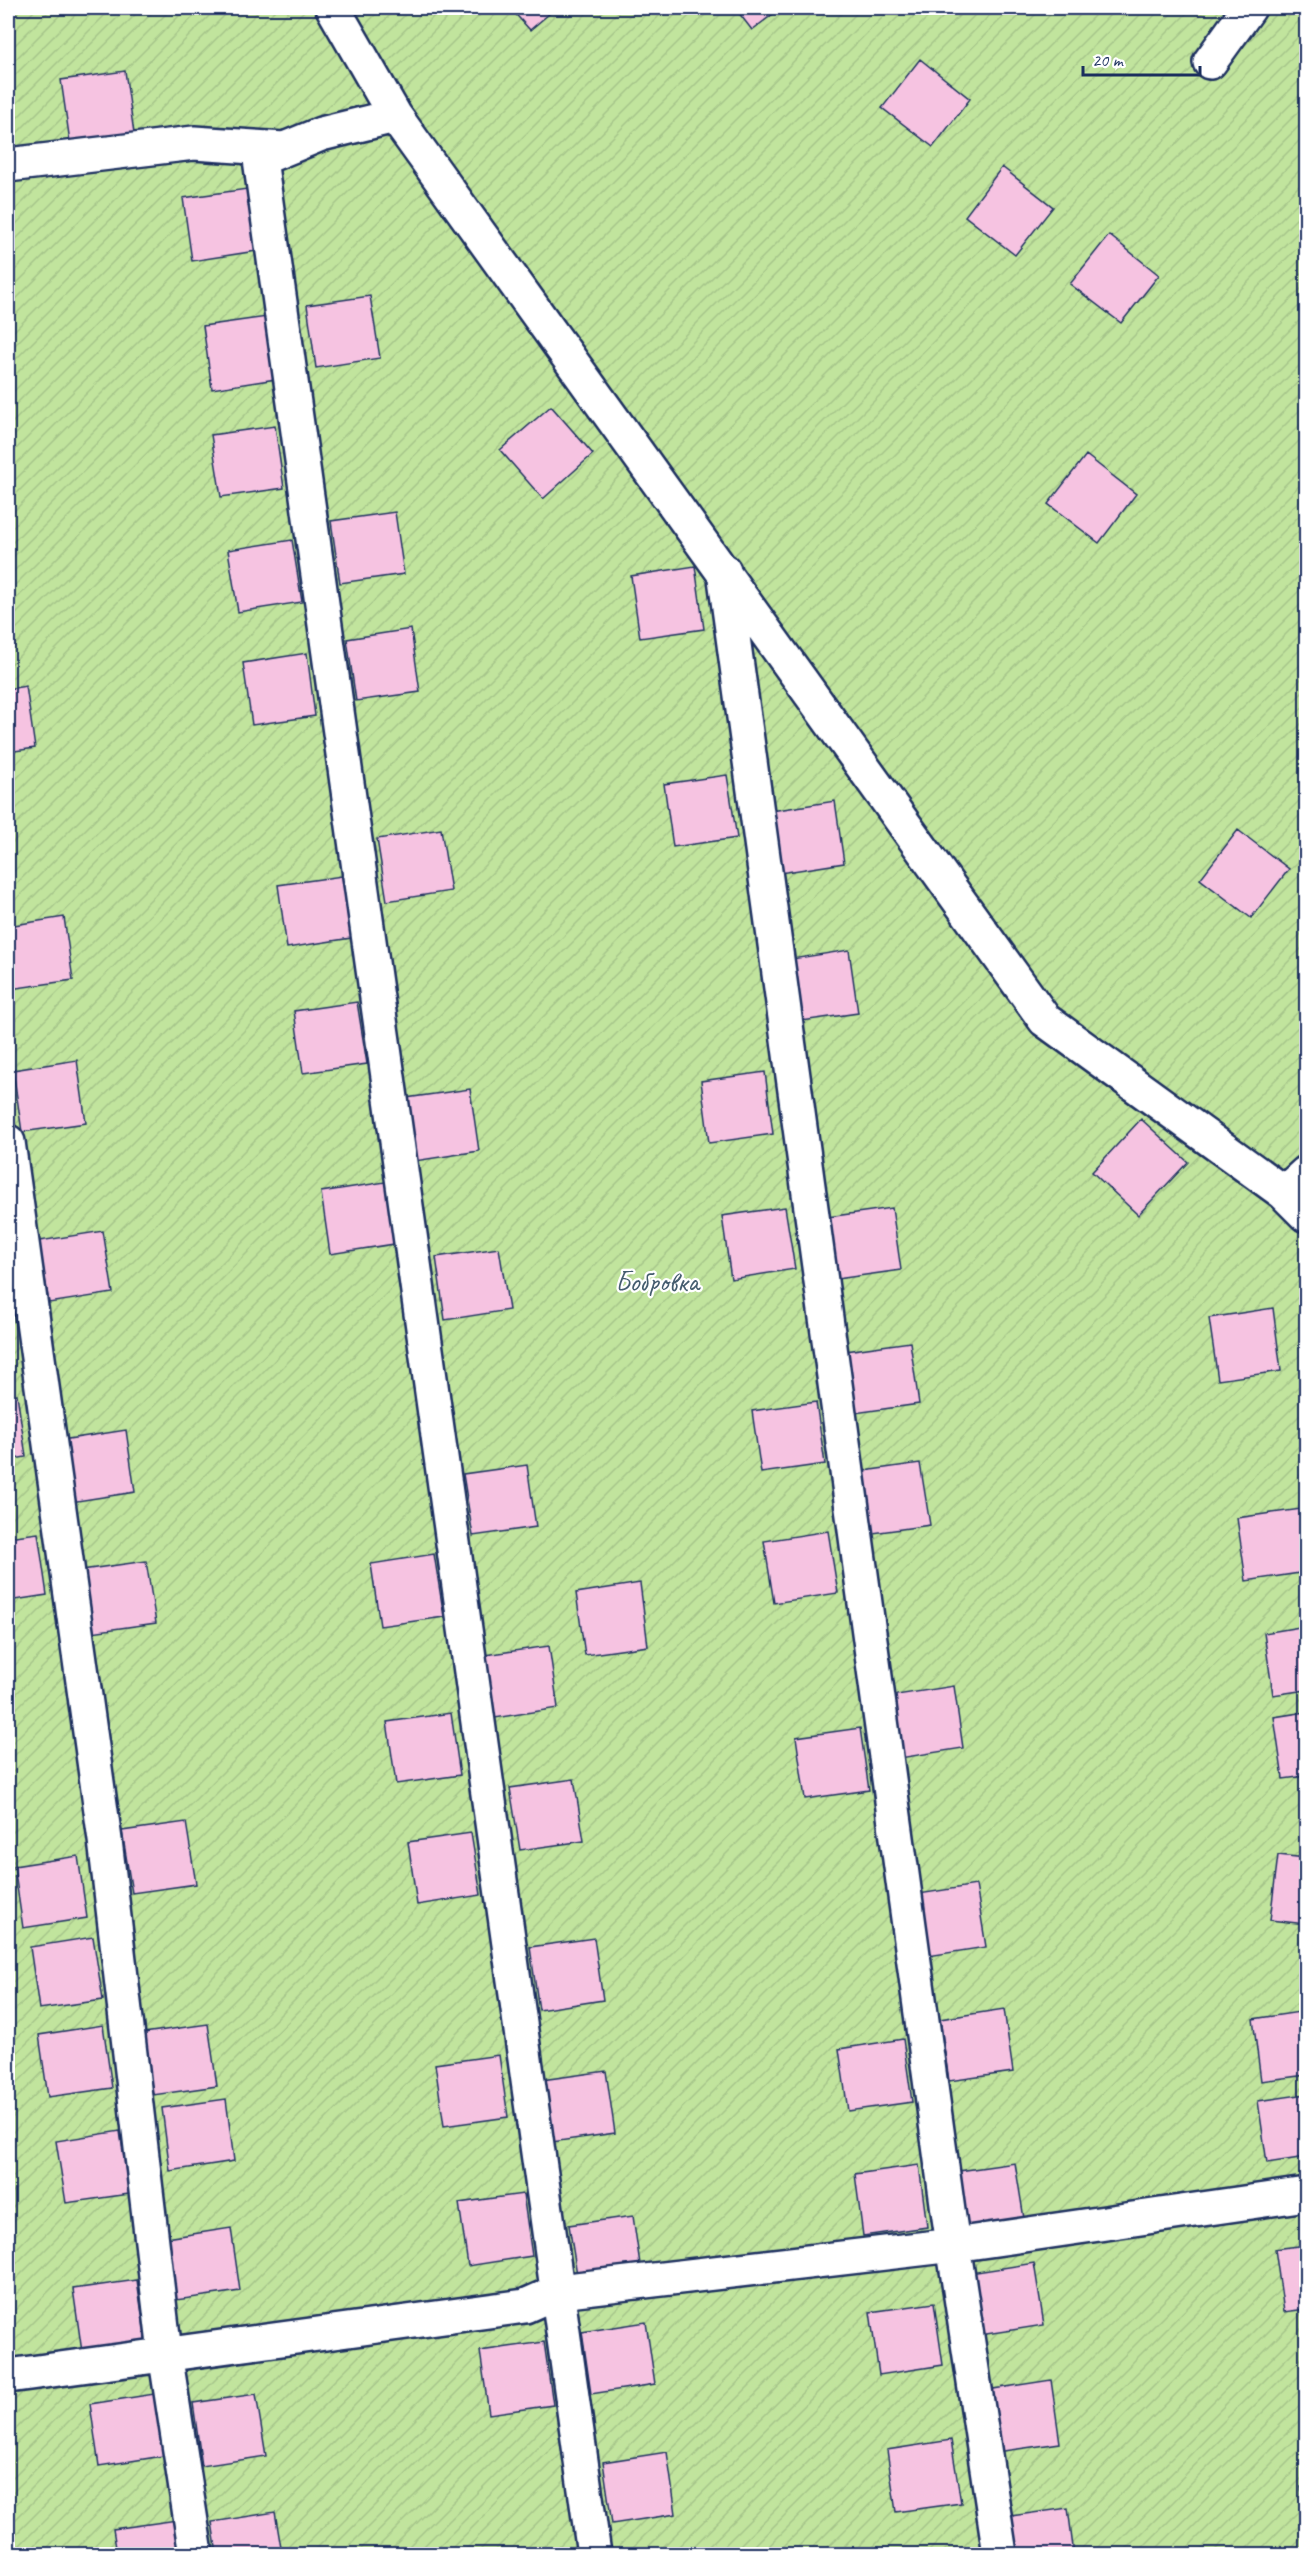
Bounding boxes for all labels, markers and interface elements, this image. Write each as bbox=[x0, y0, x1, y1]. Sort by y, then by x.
scale bar bbox=[1083, 39, 1200, 77]
text: 20 m bbox=[1092, 49, 1125, 71]
park label: Бобровка bbox=[615, 1264, 701, 1299]

